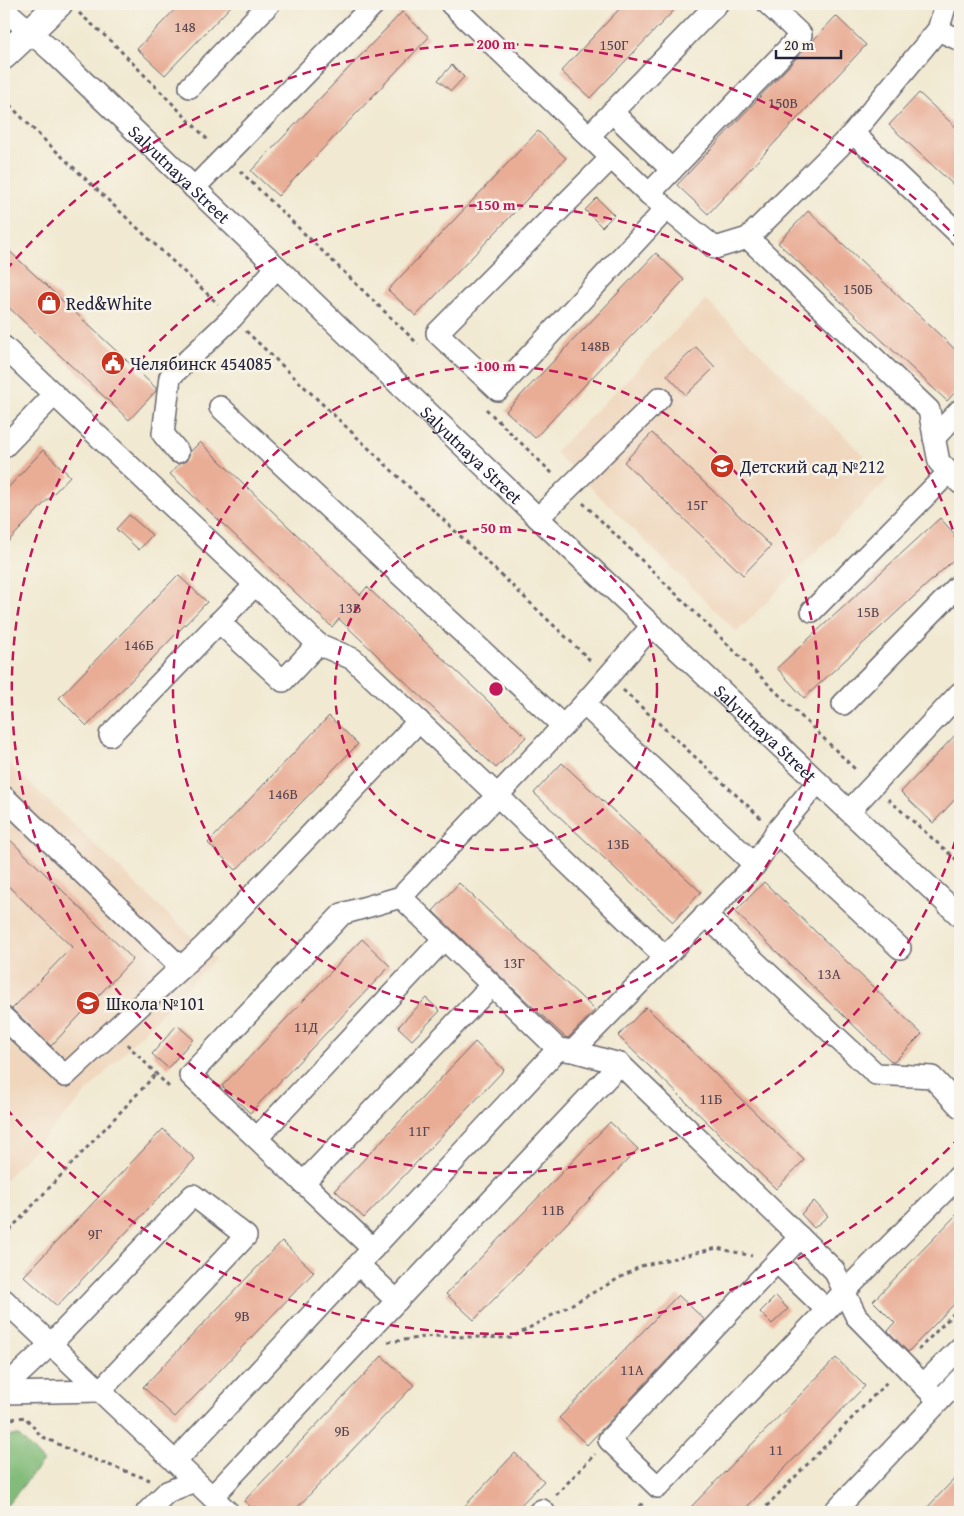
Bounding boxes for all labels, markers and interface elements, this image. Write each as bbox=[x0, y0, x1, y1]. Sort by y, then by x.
house number: 148 bbox=[174, 16, 196, 37]
scale bar bbox=[776, 28, 842, 60]
text: 200 m bbox=[476, 33, 516, 54]
house number: 150Г bbox=[600, 34, 628, 55]
text: 20 m bbox=[784, 34, 815, 55]
house number: 150В bbox=[768, 92, 798, 113]
street label: Salyutnaya Street bbox=[123, 118, 237, 230]
text: 150 m bbox=[476, 194, 516, 215]
house number: 150Б bbox=[843, 278, 873, 299]
shop icon: Red&White bbox=[36, 290, 62, 316]
place label: Red&White bbox=[66, 290, 152, 317]
house number: 148В bbox=[580, 335, 610, 356]
public building icon: Челябинск 454085 bbox=[100, 350, 126, 376]
place label: Челябинск 454085 bbox=[130, 350, 272, 377]
text: 100 m bbox=[476, 355, 516, 376]
street label: Salyutnaya Street bbox=[415, 399, 530, 511]
school or university icon: Детский сад №212 bbox=[709, 453, 735, 479]
place label: Детский сад №212 bbox=[739, 453, 885, 480]
house number: 15Г bbox=[686, 494, 708, 515]
text: 50 m bbox=[480, 517, 512, 538]
house number: 13В bbox=[339, 597, 361, 618]
house number: 15В bbox=[857, 601, 879, 622]
house number: 146Б bbox=[124, 634, 154, 655]
street label: Salyutnaya Street bbox=[708, 678, 824, 789]
centre of rings bbox=[487, 680, 505, 698]
house number: 146В bbox=[268, 783, 298, 804]
house number: 13Б bbox=[607, 833, 629, 854]
house number: 13Г bbox=[503, 952, 525, 973]
house number: 13А bbox=[817, 963, 841, 984]
school or university icon: Школа №101 bbox=[75, 990, 101, 1016]
place label: Школа №101 bbox=[106, 990, 205, 1017]
house number: 11Д bbox=[294, 1016, 318, 1037]
house number: 11Б bbox=[700, 1088, 722, 1109]
house number: 11Г bbox=[408, 1120, 430, 1141]
house number: 11В bbox=[542, 1199, 564, 1220]
house number: 9Г bbox=[88, 1223, 102, 1244]
house number: 9В bbox=[234, 1305, 250, 1326]
house number: 11А bbox=[620, 1359, 644, 1380]
house number: 9Б bbox=[334, 1420, 350, 1441]
house number: 11 bbox=[769, 1439, 783, 1460]

